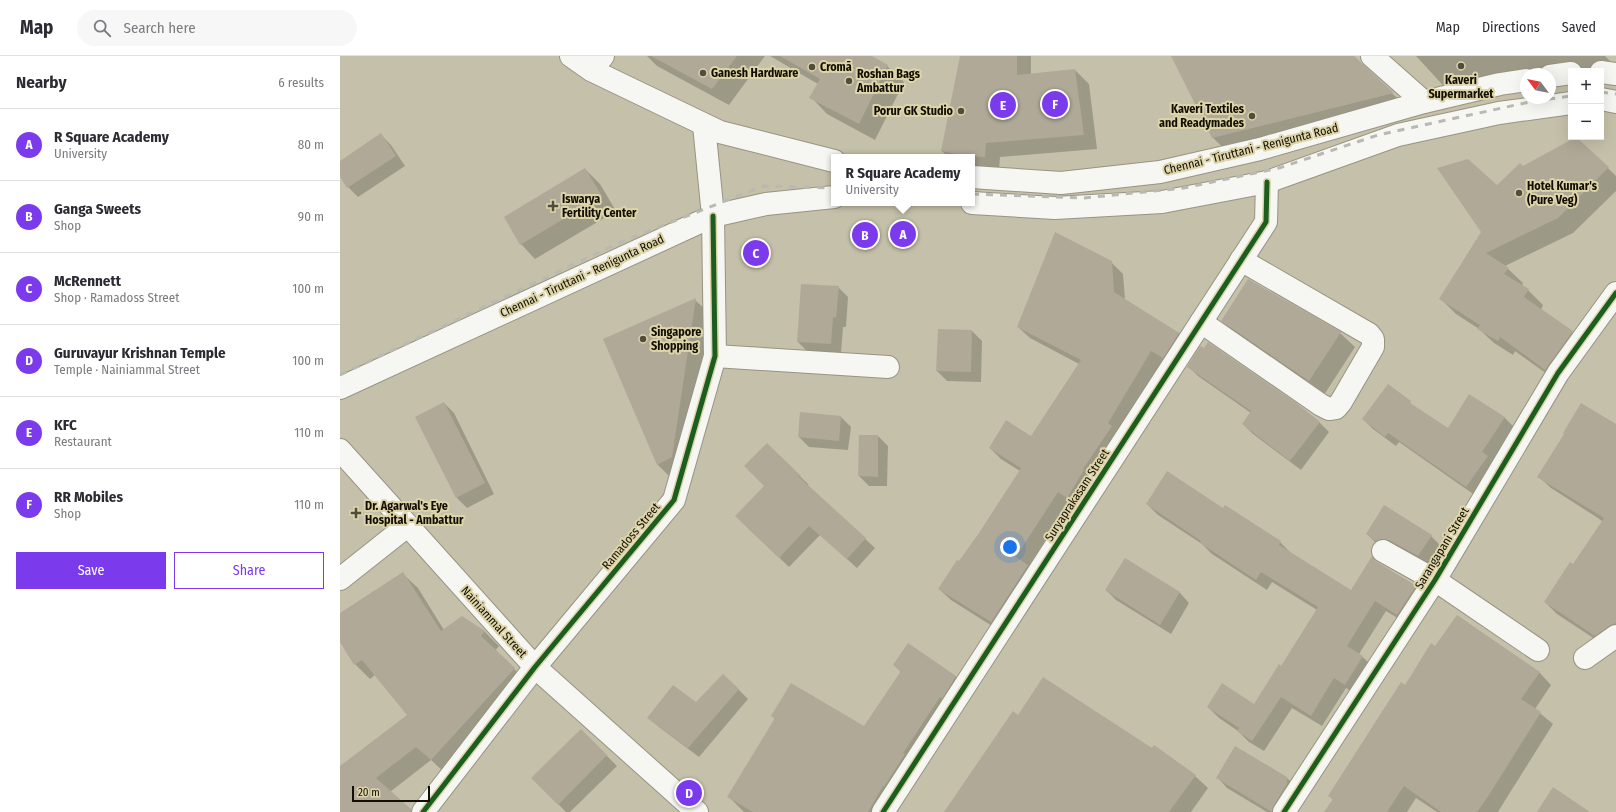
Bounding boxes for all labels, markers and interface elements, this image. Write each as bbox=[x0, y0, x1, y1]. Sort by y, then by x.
search box bbox=[77, 10, 357, 46]
text: Map bbox=[20, 16, 53, 39]
icon: search bbox=[91, 17, 113, 39]
text: Search here bbox=[123, 19, 196, 37]
text: Map bbox=[1436, 19, 1460, 36]
text: Directions bbox=[1482, 19, 1540, 36]
text: Saved bbox=[1562, 19, 1596, 36]
place label: Cromā bbox=[820, 60, 852, 74]
marker: Kaveri Supermarket bbox=[1456, 61, 1466, 71]
marker: Cromā bbox=[807, 62, 817, 72]
place label: Ganesh Hardware bbox=[711, 66, 798, 80]
place label: Roshan Bags Ambattur bbox=[856, 67, 921, 95]
marker: Ganesh Hardware bbox=[698, 68, 708, 78]
north arrow bbox=[1520, 68, 1556, 104]
map controls bbox=[1568, 68, 1604, 140]
button: + bbox=[1568, 68, 1604, 104]
text: Nearby bbox=[16, 72, 67, 93]
place label: Kaveri Supermarket bbox=[1428, 73, 1494, 101]
text: 6 results bbox=[278, 75, 324, 90]
marker: Roshan Bags Ambattur bbox=[844, 76, 854, 86]
pin: F bbox=[1042, 89, 1068, 119]
pin: E bbox=[990, 90, 1016, 120]
place label: Kaveri Textiles and Readymades bbox=[1159, 102, 1245, 130]
place label: Porur GK Studio bbox=[874, 104, 954, 118]
button: − bbox=[1568, 104, 1604, 140]
marker: Porur GK Studio bbox=[956, 106, 966, 116]
marker: Kaveri Textiles and Readymades bbox=[1247, 111, 1257, 121]
street label: Chennai - Tiruttani - Renigunta Road bbox=[1162, 121, 1340, 177]
text: R Square Academy bbox=[54, 128, 169, 146]
text: A bbox=[25, 137, 33, 152]
text: 80 m bbox=[298, 137, 324, 152]
text: University bbox=[54, 146, 107, 161]
popup bbox=[831, 154, 975, 206]
text: R Square Academy bbox=[846, 164, 960, 182]
place label: Hotel Kumar's (Pure Veg) bbox=[1527, 179, 1598, 207]
text: University bbox=[846, 182, 899, 197]
marker: Hotel Kumar's (Pure Veg) bbox=[1514, 188, 1524, 198]
place label: Iswarya Fertility Center bbox=[562, 192, 637, 220]
text: Ganga Sweets bbox=[54, 200, 141, 218]
marker: Iswarya Fertility Center bbox=[547, 200, 559, 212]
text: B bbox=[25, 209, 33, 224]
text: 90 m bbox=[298, 209, 324, 224]
text: Shop bbox=[54, 218, 81, 233]
pin: A bbox=[890, 219, 916, 249]
pin: B bbox=[852, 220, 878, 250]
street label: Chennai - Tiruttani - Renigunta Road bbox=[498, 232, 666, 320]
pin: C bbox=[743, 238, 769, 268]
text: McRennett bbox=[54, 272, 121, 290]
text: C bbox=[26, 281, 32, 296]
text: 100 m bbox=[292, 281, 324, 296]
text: Shop · Ramadoss Street bbox=[54, 290, 179, 305]
place label: Singapore Shopping bbox=[651, 325, 701, 353]
marker: Singapore Shopping bbox=[638, 334, 648, 344]
text: Guruvayur Krishnan Temple bbox=[54, 344, 226, 362]
text: D bbox=[25, 353, 33, 368]
text: 100 m bbox=[292, 353, 324, 368]
text: Temple · Nainiammal Street bbox=[54, 362, 200, 377]
text: KFC bbox=[54, 416, 77, 434]
text: E bbox=[26, 425, 32, 440]
text: 110 m bbox=[294, 425, 324, 440]
text: Restaurant bbox=[54, 434, 112, 449]
street label: Suryaprakasam Street bbox=[1042, 446, 1112, 544]
text: RR Mobiles bbox=[54, 488, 123, 506]
text: F bbox=[26, 497, 32, 512]
text: 110 m bbox=[294, 497, 324, 512]
place label: Dr. Agarwal's Eye Hospital - Ambattur bbox=[365, 499, 464, 527]
street label: Ramadoss Street bbox=[599, 500, 663, 572]
street label: Sarangapani Street bbox=[1412, 504, 1472, 591]
text: Shop bbox=[54, 506, 81, 521]
marker: Dr. Agarwal's Eye Hospital - Ambattur bbox=[350, 507, 362, 519]
your location bbox=[1000, 537, 1020, 557]
button: Save bbox=[16, 552, 166, 589]
button: Share bbox=[174, 552, 324, 589]
street label: Nainiammal Street bbox=[458, 583, 530, 661]
pin: D bbox=[676, 778, 702, 808]
scale bar bbox=[352, 784, 430, 803]
text: 20 m bbox=[358, 786, 380, 799]

